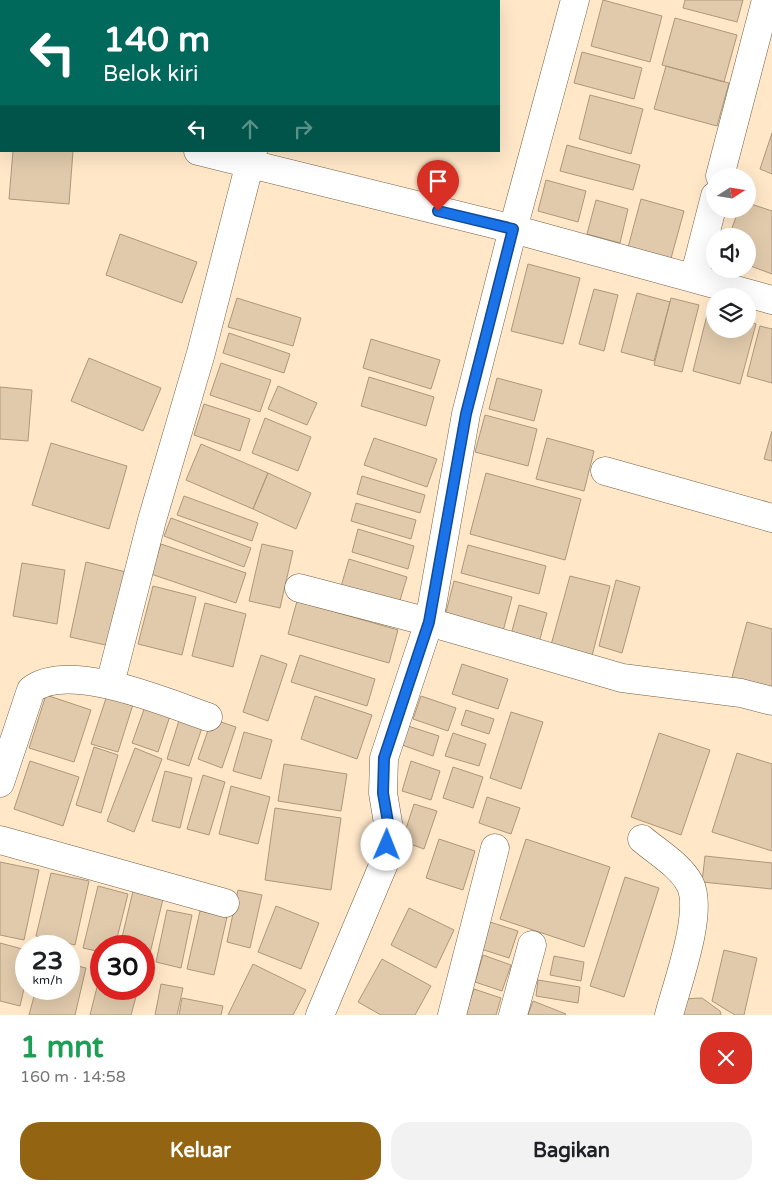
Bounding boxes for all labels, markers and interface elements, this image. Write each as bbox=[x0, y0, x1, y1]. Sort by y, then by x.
text: 140 m bbox=[103, 19, 210, 61]
icon: left bbox=[20, 20, 85, 85]
text: Belok kiri bbox=[103, 61, 199, 87]
icon: left bbox=[183, 115, 211, 143]
icon: ahead bbox=[236, 115, 264, 143]
icon: right bbox=[289, 115, 317, 143]
pin bbox=[417, 160, 459, 211]
icon: arrive bbox=[424, 167, 452, 195]
north arrow bbox=[706, 168, 756, 218]
map controls bbox=[706, 168, 756, 338]
button: sound bbox=[706, 228, 756, 278]
button: layers bbox=[706, 288, 756, 338]
position arrow bbox=[360, 818, 412, 870]
speed limit sign: 30 bbox=[90, 935, 155, 1000]
text: 23 bbox=[32, 946, 63, 976]
text: km/h bbox=[32, 973, 63, 987]
text: 1 mnt bbox=[20, 1029, 104, 1066]
button: close bbox=[700, 1032, 752, 1084]
text: 160 m · 14:58 bbox=[20, 1067, 126, 1087]
button: Keluar bbox=[20, 1122, 381, 1180]
button: Bagikan bbox=[391, 1122, 752, 1180]

